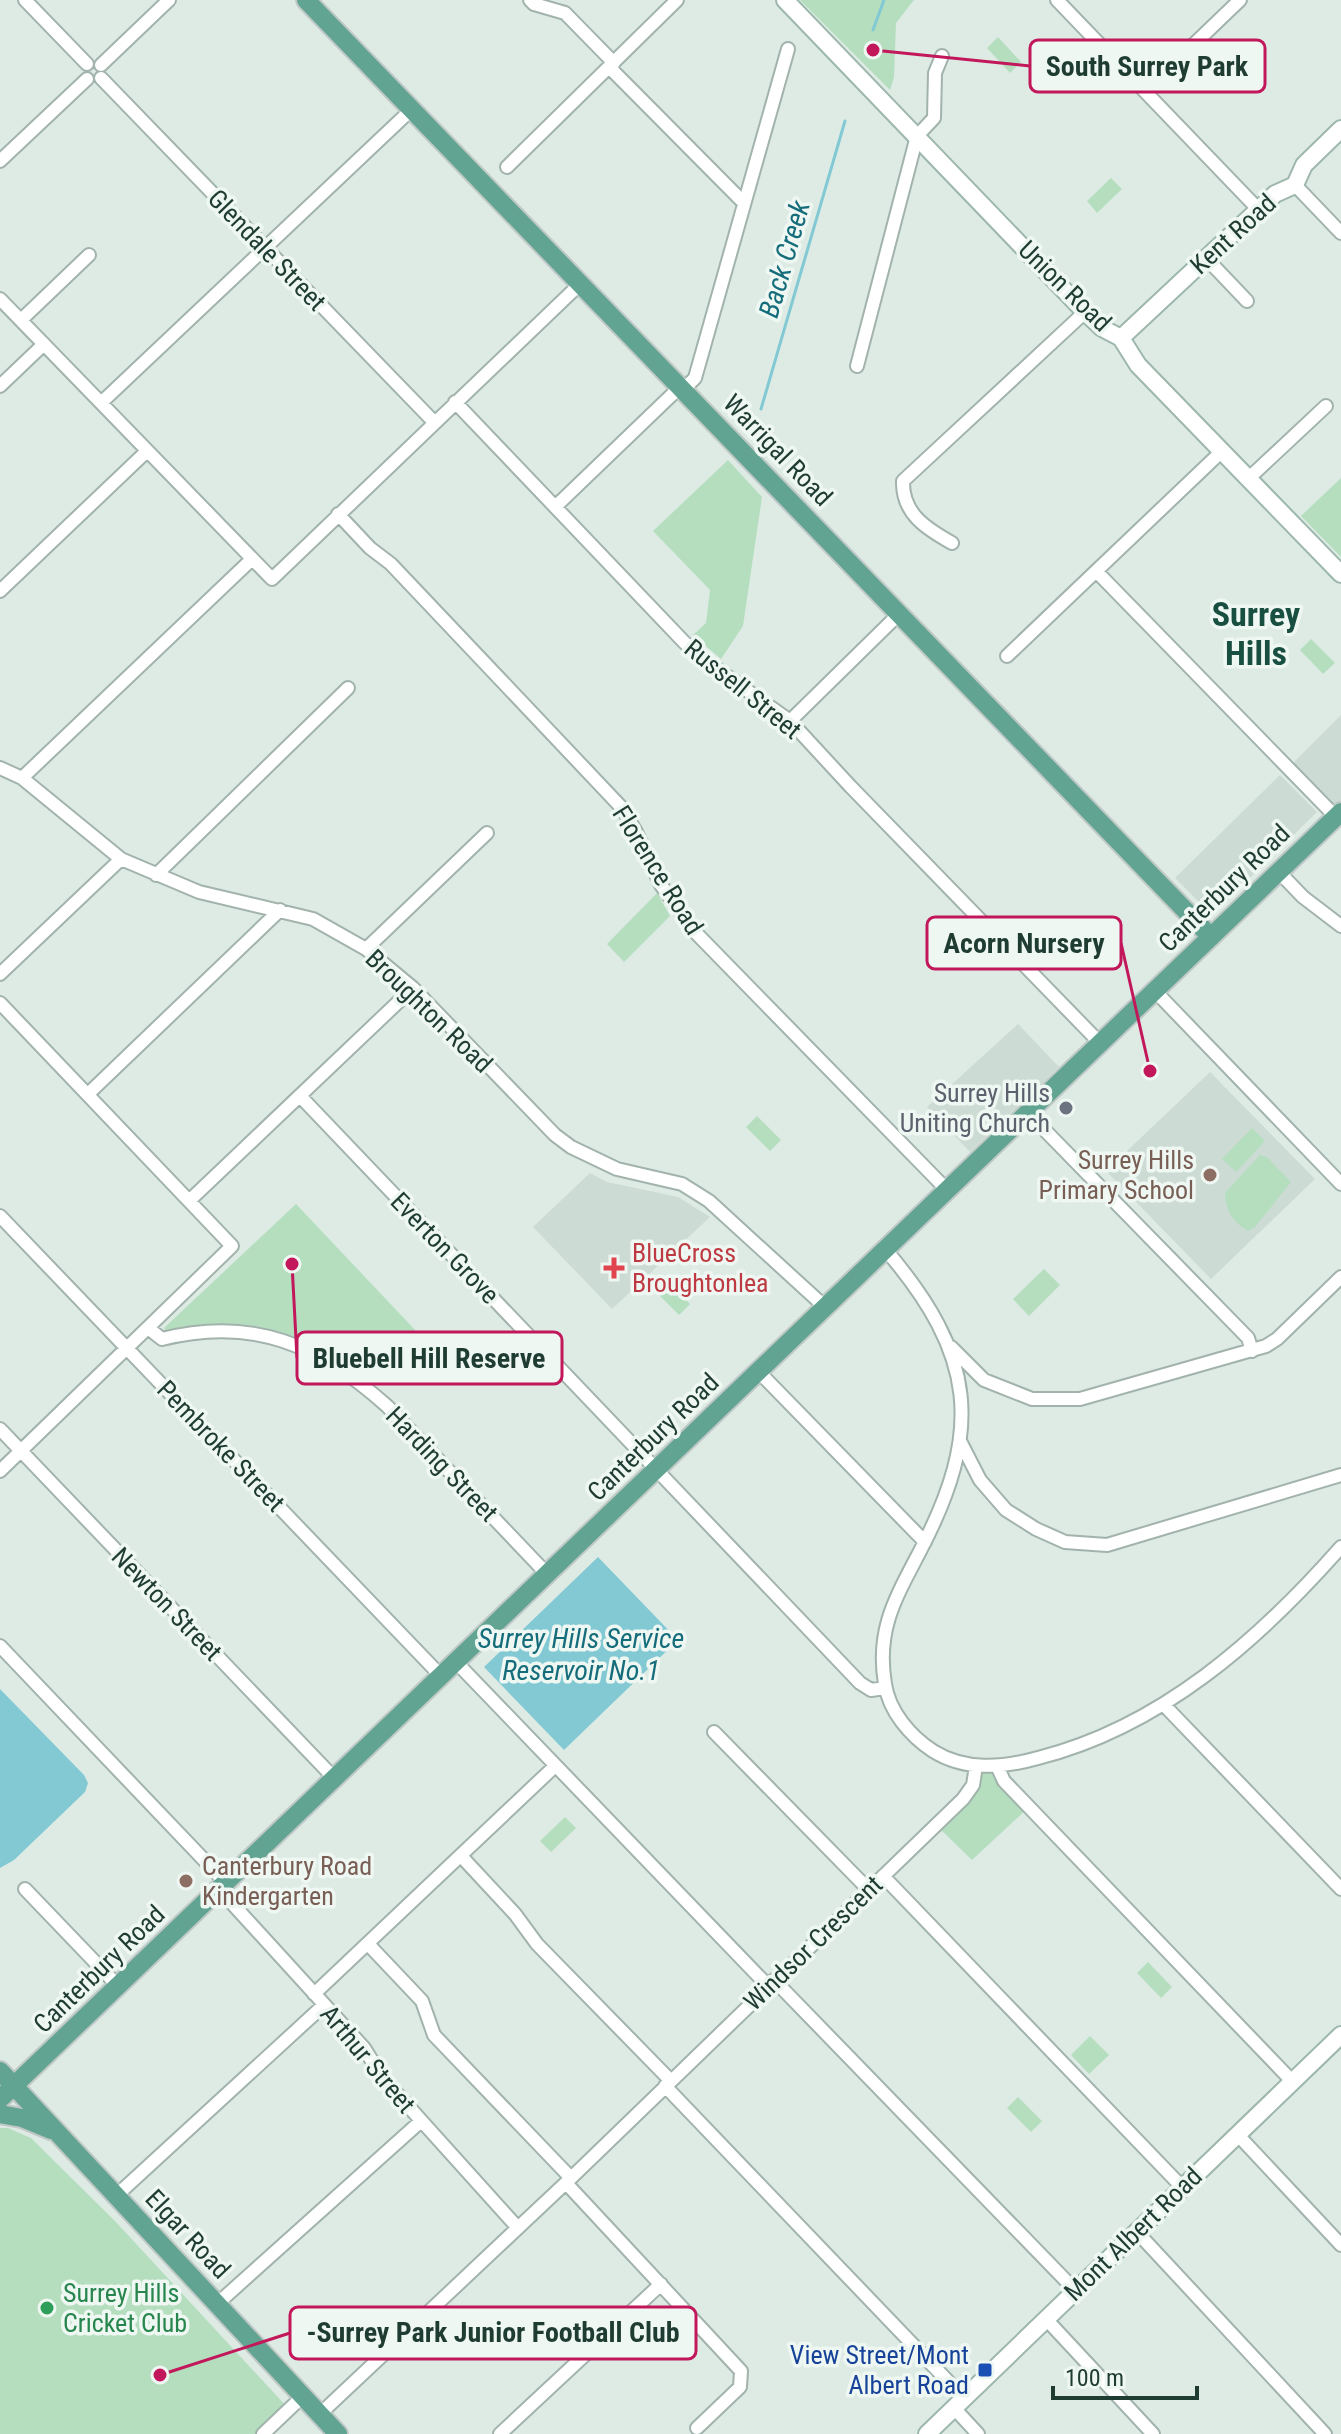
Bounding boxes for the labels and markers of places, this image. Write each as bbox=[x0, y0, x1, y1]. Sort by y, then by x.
callout: South Surrey Park bbox=[1030, 40, 1265, 92]
callout: Acorn Nursery bbox=[927, 917, 1121, 969]
place label: Surrey Hills Uniting Church bbox=[900, 1078, 1050, 1138]
marker: Surrey Hills Uniting Church bbox=[1057, 1099, 1075, 1117]
place label: Surrey Hills Primary School bbox=[1039, 1145, 1194, 1205]
marker: Surrey Hills Primary School bbox=[1201, 1166, 1219, 1184]
place label: BlueCross Broughtonlea bbox=[632, 1238, 769, 1298]
marker: BlueCross Broughtonlea bbox=[603, 1257, 625, 1279]
callout: Bluebell Hill Reserve bbox=[297, 1332, 562, 1384]
place label: Canterbury Road Kindergarten bbox=[202, 1851, 372, 1911]
marker: Canterbury Road Kindergarten bbox=[177, 1872, 195, 1890]
place label: Surrey Hills Cricket Club bbox=[63, 2278, 187, 2338]
marker: Surrey Hills Cricket Club bbox=[38, 2299, 56, 2317]
callout: -Surrey Park Junior Football Club bbox=[290, 2307, 696, 2359]
place label: View Street/Mont Albert Road bbox=[790, 2340, 969, 2400]
marker: View Street/Mont Albert Road bbox=[976, 2361, 994, 2379]

